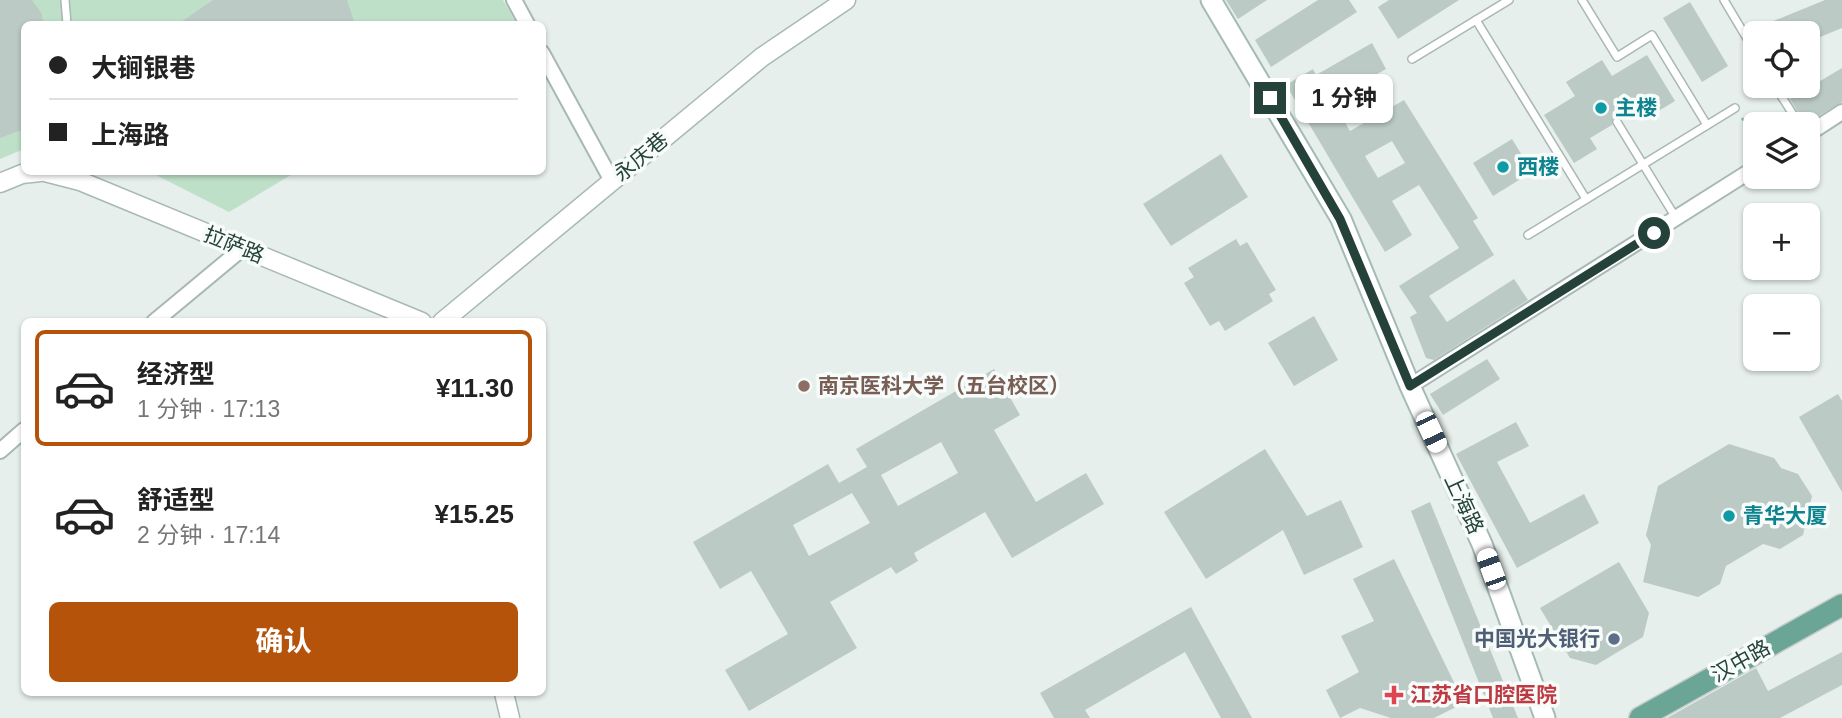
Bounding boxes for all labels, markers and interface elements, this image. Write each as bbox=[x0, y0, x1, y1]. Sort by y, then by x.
map controls bbox=[1743, 21, 1820, 371]
button: locate bbox=[1743, 21, 1820, 98]
text: 大锏银巷 bbox=[91, 53, 195, 83]
callout: 1 分钟 bbox=[1294, 74, 1392, 122]
route end bbox=[1254, 82, 1286, 114]
text: 1 分钟 bbox=[1311, 85, 1377, 111]
place label: 主楼 bbox=[1615, 96, 1657, 119]
marker: 主楼 bbox=[1593, 100, 1609, 116]
button: layers bbox=[1743, 112, 1820, 189]
text: 上海路 bbox=[91, 120, 169, 150]
street label: 永庆巷 bbox=[609, 128, 672, 186]
place label: 西楼 bbox=[1517, 155, 1559, 178]
marker: 西楼 bbox=[1495, 159, 1511, 175]
button: + bbox=[1743, 203, 1820, 280]
route start bbox=[1638, 217, 1670, 249]
street label: 拉萨路 bbox=[201, 222, 268, 267]
button: − bbox=[1743, 294, 1820, 371]
icon: car bbox=[53, 357, 116, 420]
text: 经济型 bbox=[137, 359, 215, 389]
text: ¥11.30 bbox=[436, 373, 514, 403]
place label: 南京医科大学（五台校区） bbox=[818, 374, 1070, 397]
marker: 南京医科大学（五台校区） bbox=[796, 378, 812, 394]
text: 1 分钟 · 17:13 bbox=[137, 396, 280, 422]
car bbox=[1413, 409, 1450, 455]
street label: 上海路 bbox=[1441, 470, 1488, 537]
icon: car bbox=[53, 483, 116, 546]
text: 舒适型 bbox=[137, 485, 215, 515]
text: ¥15.25 bbox=[434, 499, 514, 529]
place label: 青华大厦 bbox=[1743, 504, 1827, 527]
marker: 青华大厦 bbox=[1721, 508, 1737, 524]
text: 2 分钟 · 17:14 bbox=[137, 522, 280, 548]
car bbox=[1474, 546, 1509, 592]
button: 确认 bbox=[49, 602, 518, 682]
place label: 中国光大银行 bbox=[1474, 627, 1600, 650]
marker: 中国光大银行 bbox=[1606, 631, 1622, 647]
street label: 汉中路 bbox=[1708, 635, 1774, 686]
place label: 江苏省口腔医院 bbox=[1410, 683, 1557, 706]
marker: 江苏省口腔医院 bbox=[1384, 685, 1404, 705]

